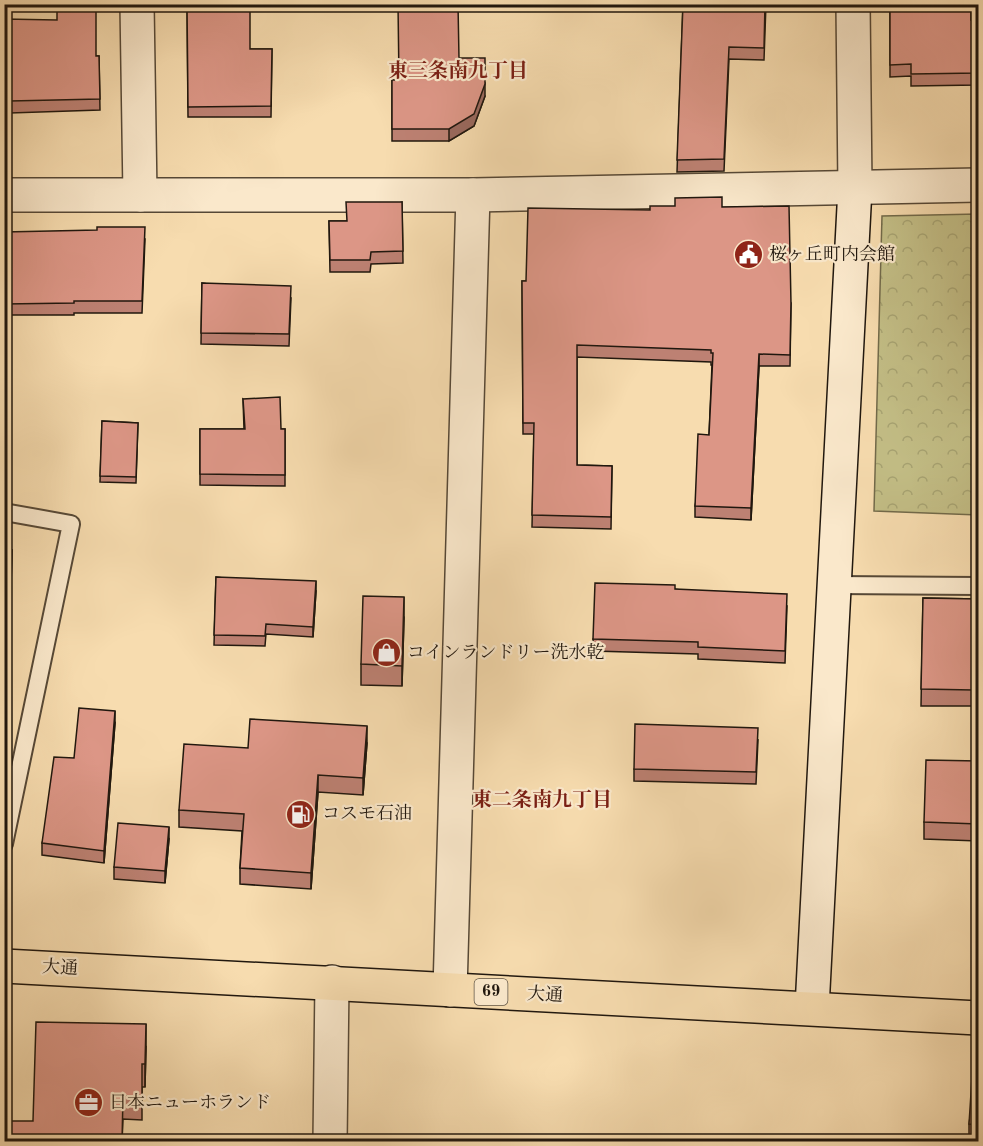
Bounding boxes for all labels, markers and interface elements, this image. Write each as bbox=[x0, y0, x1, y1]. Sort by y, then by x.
district label: 東三条南九丁目 bbox=[388, 59, 528, 82]
public building icon: 桜ヶ丘町内会館 bbox=[732, 239, 764, 271]
place label: 桜ヶ丘町内会館 bbox=[769, 244, 895, 264]
shop icon: コインランドリー洗水乾 bbox=[370, 637, 402, 669]
place label: コインランドリー洗水乾 bbox=[407, 642, 604, 662]
district label: 東二条南九丁目 bbox=[472, 788, 612, 811]
fuel station icon: コスモ石油 bbox=[285, 798, 317, 830]
place label: コスモ石油 bbox=[322, 803, 412, 823]
street label: 大通 bbox=[42, 956, 79, 978]
road number: 69 bbox=[474, 979, 508, 1005]
street label: 大通 bbox=[527, 983, 564, 1005]
office icon: 日本ニューホランド bbox=[72, 1087, 104, 1119]
place label: 日本ニューホランド bbox=[109, 1092, 271, 1112]

